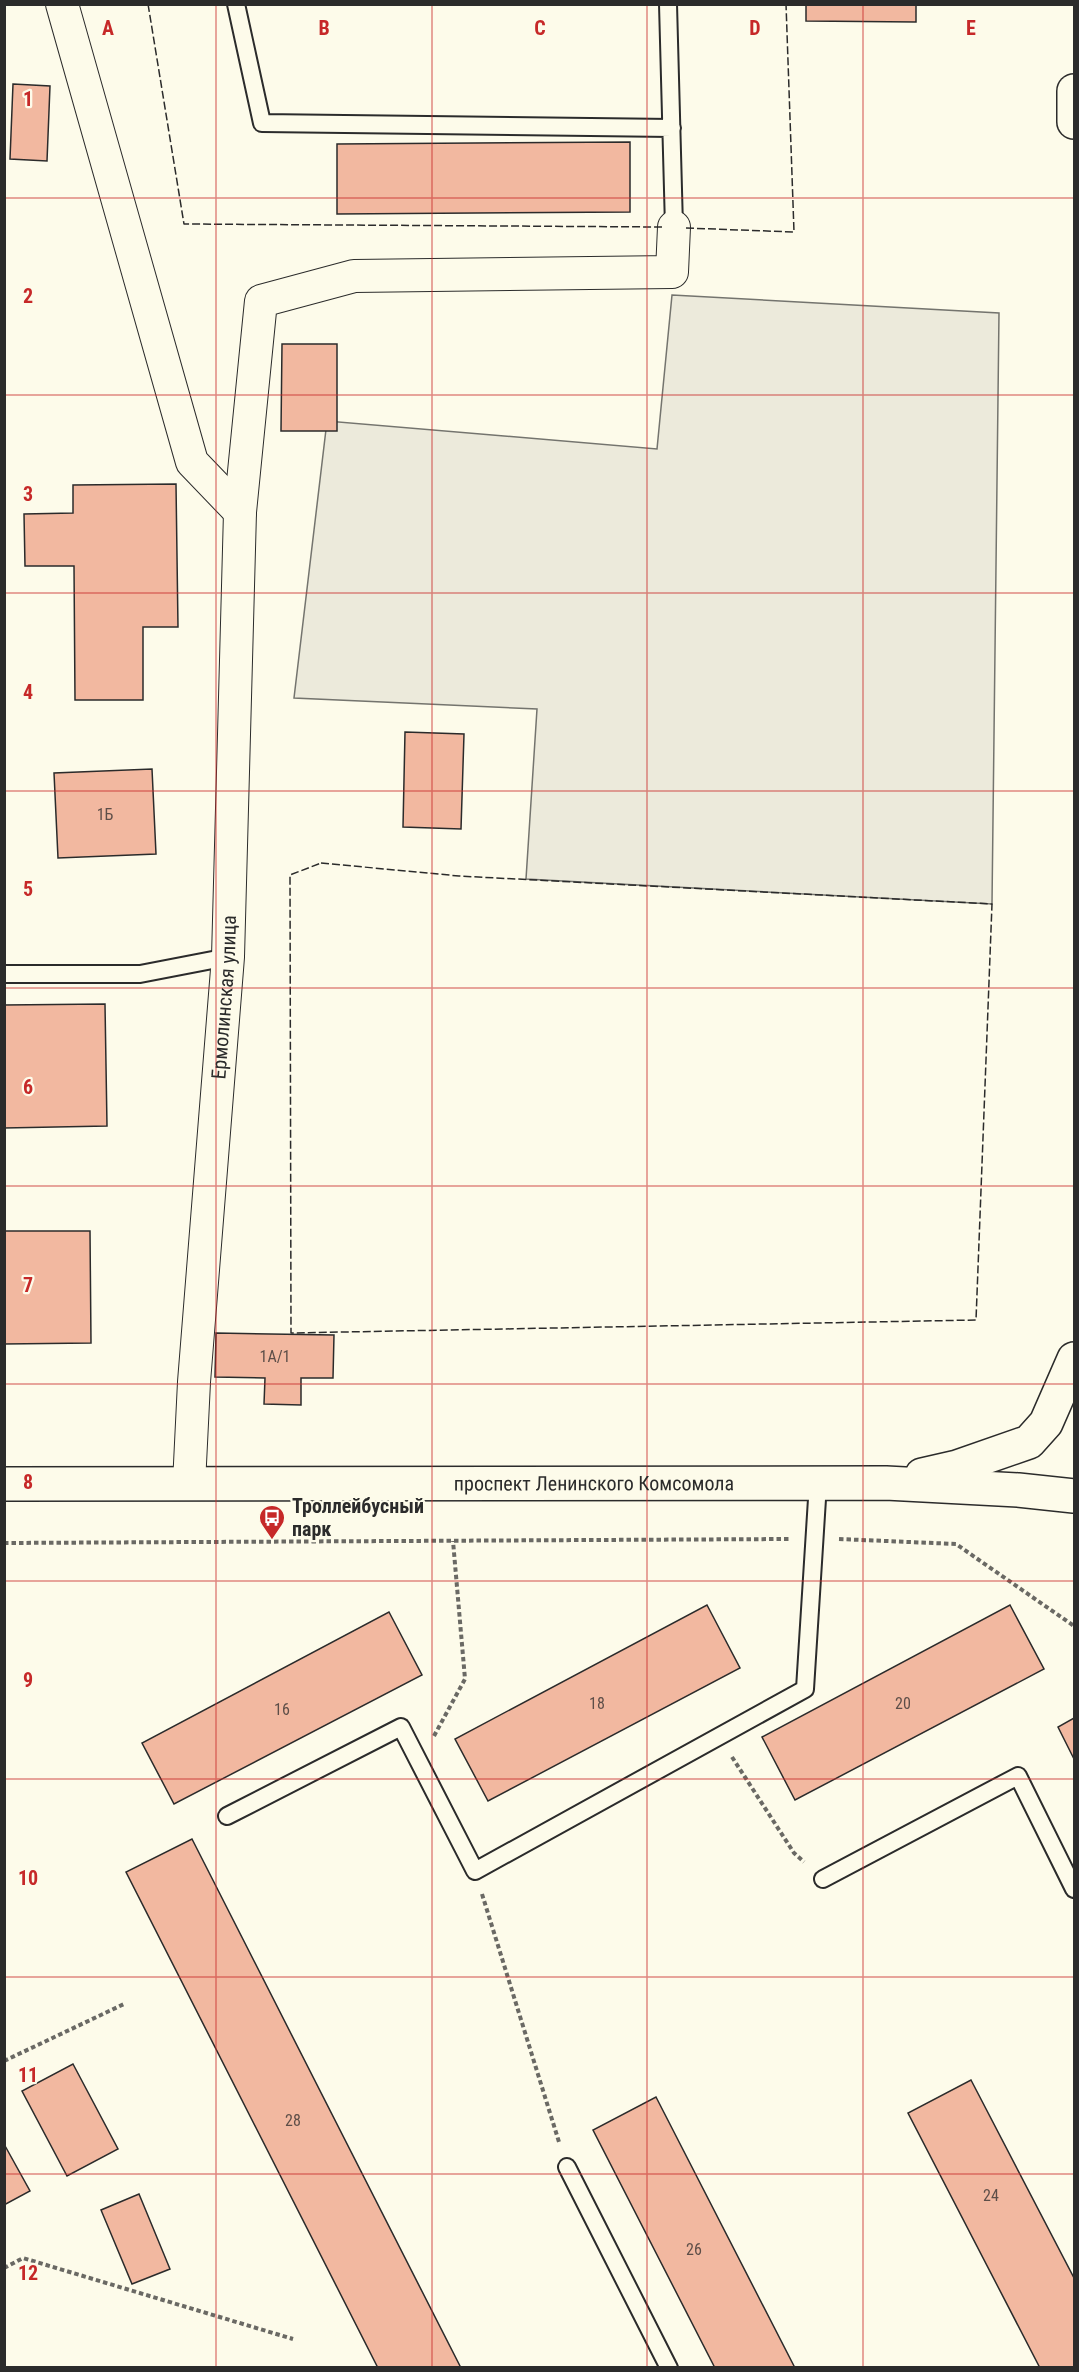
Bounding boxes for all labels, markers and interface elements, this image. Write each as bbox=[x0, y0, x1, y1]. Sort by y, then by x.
text: A bbox=[102, 16, 114, 40]
text: B bbox=[318, 16, 330, 40]
text: C bbox=[534, 16, 546, 40]
text: D bbox=[749, 16, 761, 40]
text: E bbox=[966, 16, 976, 40]
text: 1 bbox=[23, 87, 33, 111]
text: 2 bbox=[23, 284, 33, 308]
text: 3 bbox=[23, 482, 33, 506]
text: 4 bbox=[23, 680, 33, 704]
house number: 1Б bbox=[97, 805, 114, 824]
text: 5 bbox=[23, 877, 33, 901]
street label: Ермолинская улица bbox=[206, 915, 241, 1080]
text: 6 bbox=[23, 1075, 33, 1099]
text: 7 bbox=[23, 1273, 33, 1297]
house number: 1А/1 bbox=[260, 1347, 290, 1366]
text: 8 bbox=[23, 1470, 33, 1494]
street label: проспект Ленинского Комсомола bbox=[454, 1471, 734, 1495]
place label: Троллейбусный парк bbox=[292, 1494, 424, 1541]
bus stop icon: Троллейбусный парк bbox=[257, 1503, 287, 1541]
text: 9 bbox=[23, 1668, 33, 1692]
house number: 18 bbox=[589, 1694, 605, 1713]
house number: 20 bbox=[895, 1694, 911, 1713]
house number: 16 bbox=[274, 1700, 290, 1719]
text: 10 bbox=[18, 1866, 38, 1890]
text: 11 bbox=[18, 2063, 38, 2087]
house number: 28 bbox=[285, 2111, 301, 2130]
house number: 24 bbox=[983, 2186, 999, 2205]
house number: 26 bbox=[686, 2240, 702, 2259]
text: 12 bbox=[18, 2261, 38, 2285]

